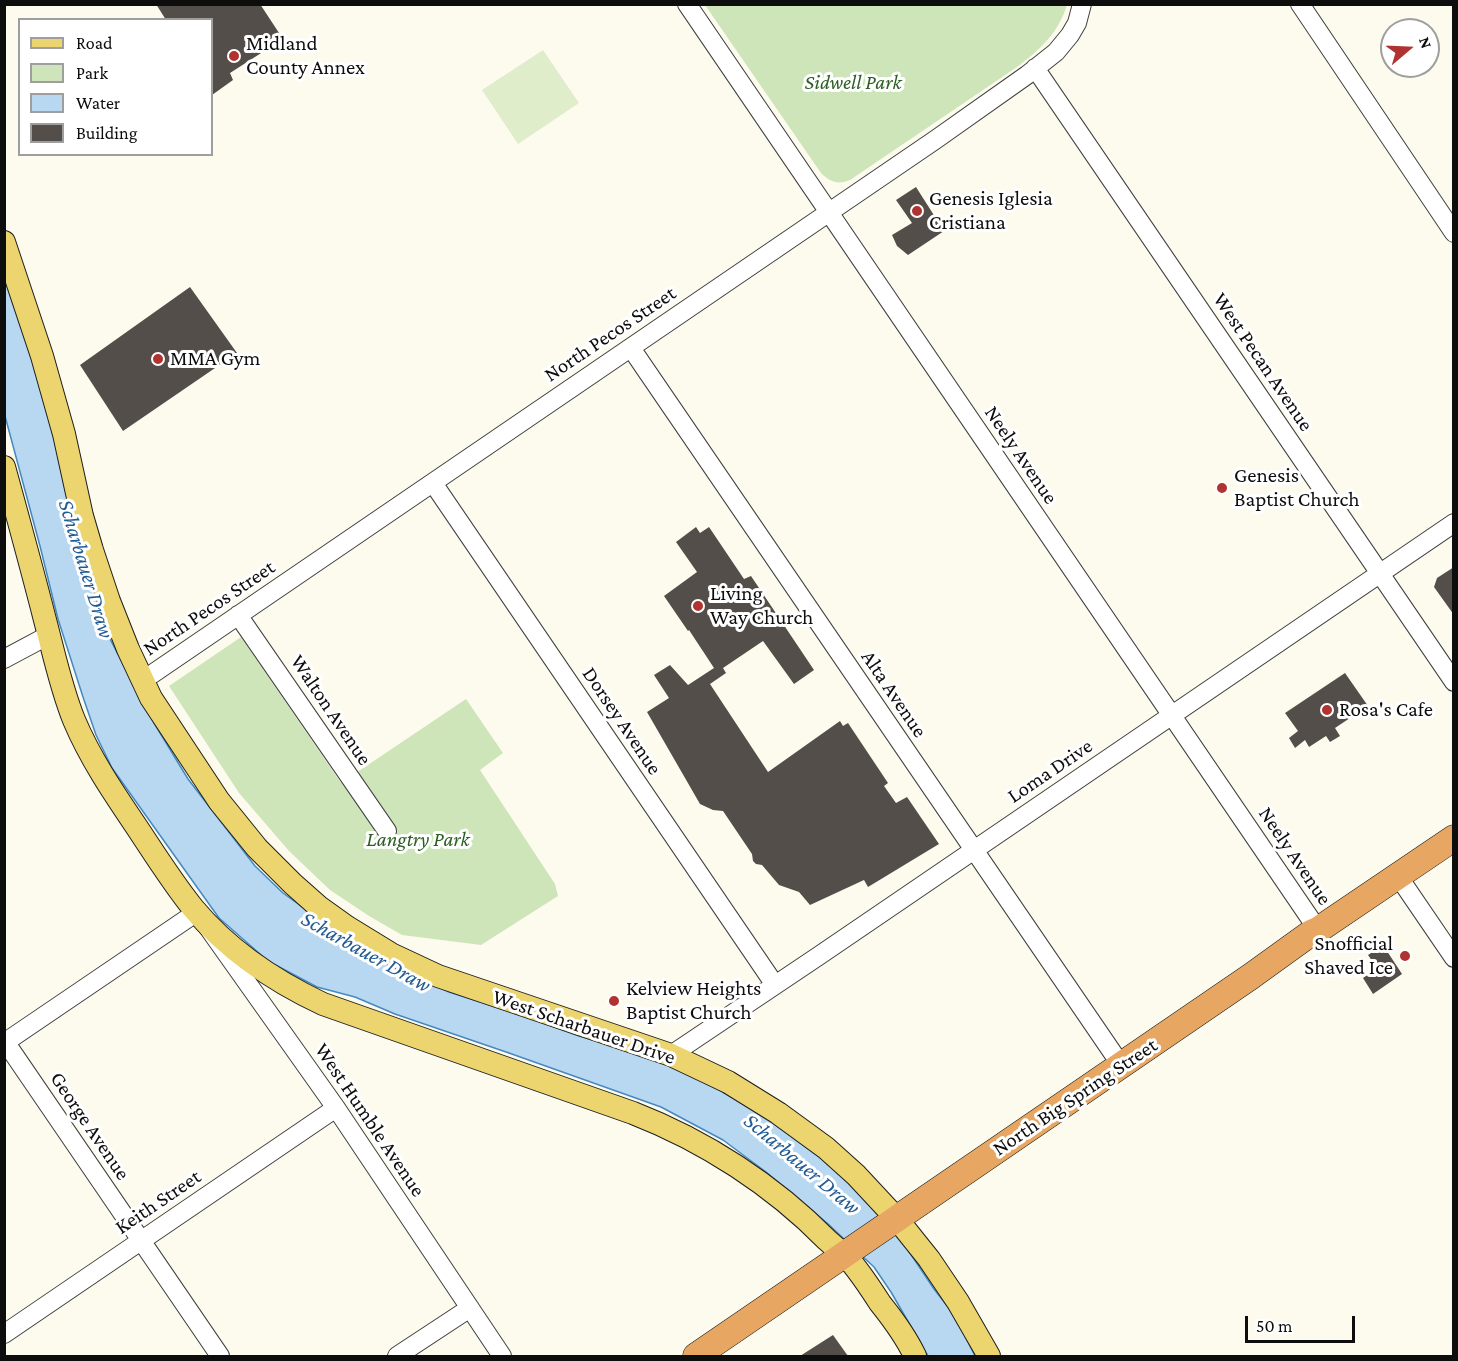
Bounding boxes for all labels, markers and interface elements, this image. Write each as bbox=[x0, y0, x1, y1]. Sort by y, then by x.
legend bbox=[18, 18, 213, 156]
north arrow bbox=[1380, 18, 1440, 78]
place label: Midland County Annex bbox=[246, 31, 365, 81]
text: Road bbox=[76, 33, 113, 53]
text: N bbox=[1416, 35, 1435, 51]
marker: Midland County Annex bbox=[227, 49, 241, 63]
text: Park bbox=[76, 63, 108, 83]
park label: Sidwell Park bbox=[804, 70, 902, 96]
text: Water bbox=[76, 93, 120, 113]
text: Building bbox=[76, 123, 137, 143]
place label: Genesis Iglesia Cristiana bbox=[929, 186, 1053, 236]
marker: Genesis Iglesia Cristiana bbox=[910, 204, 924, 218]
street label: North Pecos Street bbox=[539, 281, 681, 387]
street label: West Pecan Avenue bbox=[1207, 288, 1319, 436]
place label: MMA Gym bbox=[170, 346, 260, 372]
marker: MMA Gym bbox=[151, 352, 165, 366]
street label: Neely Avenue bbox=[979, 401, 1063, 509]
place label: Genesis Baptist Church bbox=[1234, 463, 1360, 513]
marker: Genesis Baptist Church bbox=[1215, 481, 1229, 495]
water label: Scharbauer Draw bbox=[52, 496, 120, 642]
street label: North Pecos Street bbox=[138, 555, 280, 661]
place label: Living Way Church bbox=[710, 581, 813, 631]
marker: Living Way Church bbox=[691, 599, 705, 613]
street label: Alta Avenue bbox=[856, 646, 932, 742]
street label: Walton Avenue bbox=[285, 650, 377, 770]
street label: Dorsey Avenue bbox=[577, 662, 667, 780]
place label: Rosa's Cafe bbox=[1339, 697, 1433, 723]
marker: Rosa's Cafe bbox=[1320, 703, 1334, 717]
street label: Loma Drive bbox=[1003, 733, 1097, 809]
street label: Neely Avenue bbox=[1253, 802, 1337, 910]
park label: Langtry Park bbox=[366, 827, 470, 853]
water label: Scharbauer Draw bbox=[297, 906, 435, 998]
place label: Snofficial Shaved Ice bbox=[1304, 931, 1393, 981]
marker: Snofficial Shaved Ice bbox=[1398, 949, 1412, 963]
place label: Kelview Heights Baptist Church bbox=[626, 976, 761, 1026]
street label: West Scharbauer Drive bbox=[489, 984, 679, 1070]
marker: Kelview Heights Baptist Church bbox=[607, 994, 621, 1008]
street label: North Big Spring Street bbox=[988, 1033, 1162, 1161]
street label: West Humble Avenue bbox=[309, 1038, 431, 1202]
street label: George Avenue bbox=[45, 1067, 135, 1185]
water label: Scharbauer Draw bbox=[738, 1108, 866, 1220]
street label: Keith Street bbox=[110, 1164, 206, 1240]
scale bar bbox=[1248, 1304, 1358, 1342]
text: 50 m bbox=[1256, 1316, 1293, 1336]

